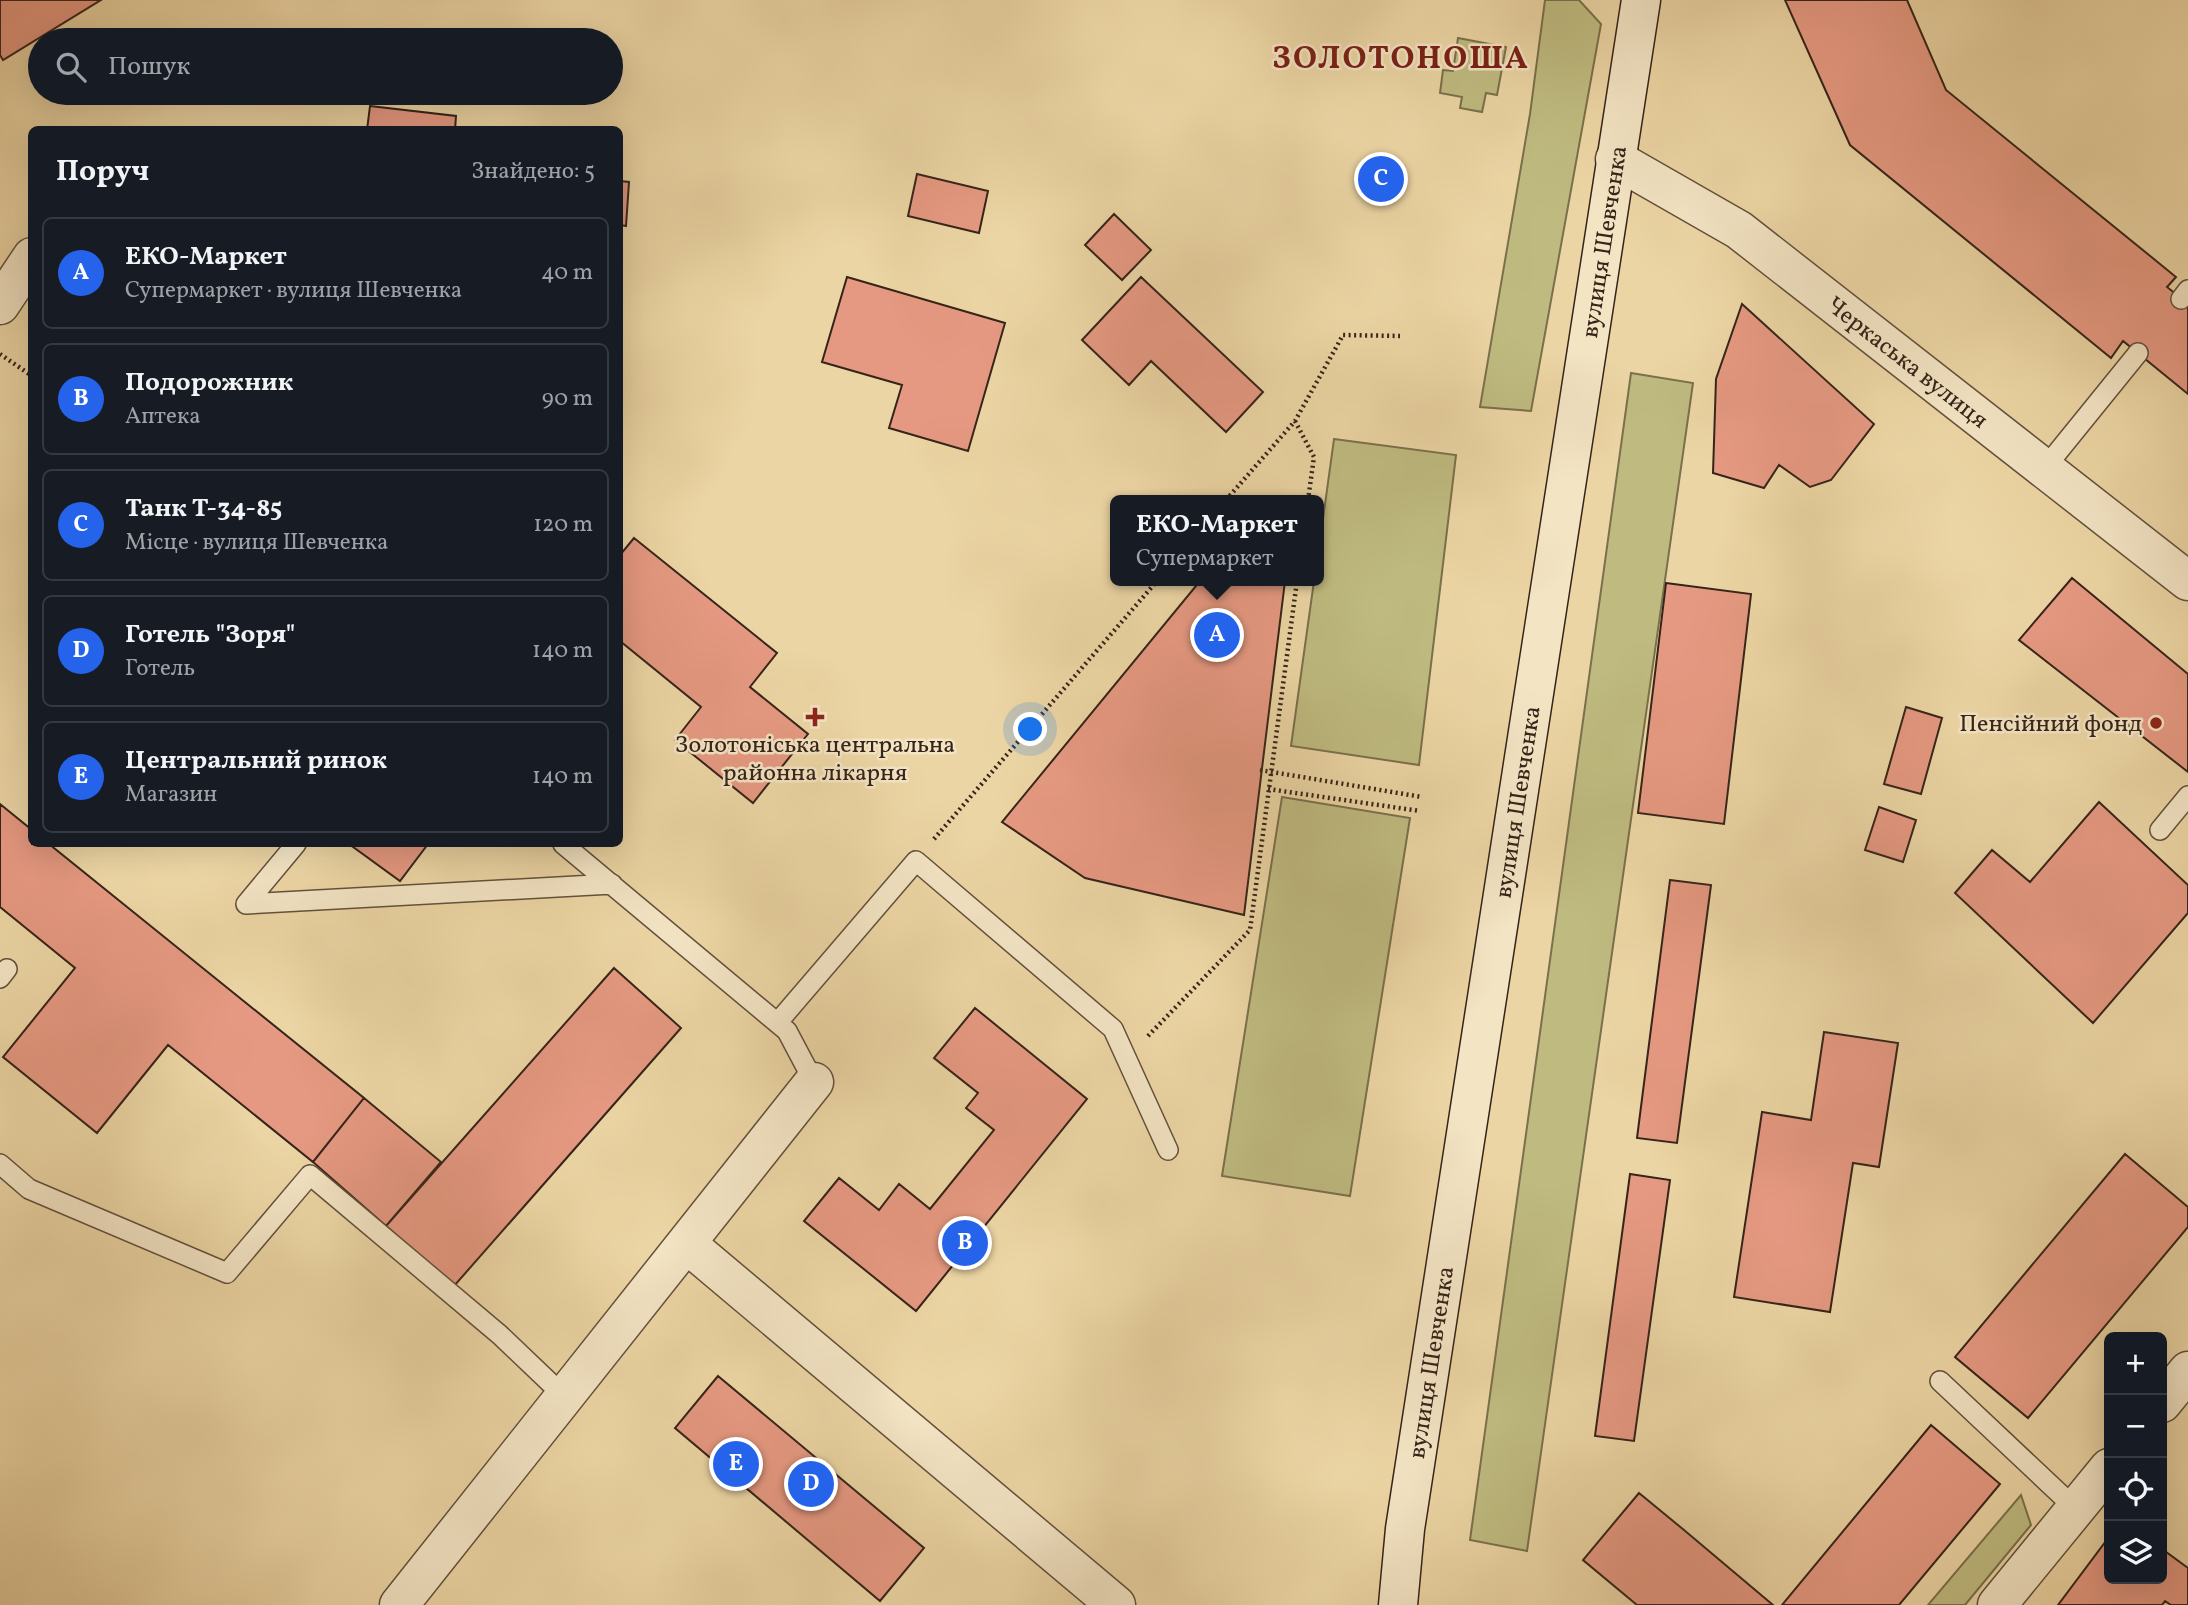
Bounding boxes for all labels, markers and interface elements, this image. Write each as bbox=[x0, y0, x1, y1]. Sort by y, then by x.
search box bbox=[28, 28, 623, 105]
district label: ЗОЛОТОНОША bbox=[1272, 38, 1530, 82]
icon: search bbox=[52, 48, 90, 86]
text: Пошук bbox=[108, 49, 190, 85]
street label: вулиця Шевченка bbox=[1574, 143, 1637, 340]
text: Поруч bbox=[56, 151, 149, 193]
pin: C bbox=[1358, 153, 1404, 205]
text: Знайдено: 5 bbox=[471, 156, 595, 188]
text: ЕКО-Маркет bbox=[125, 239, 287, 275]
text: A bbox=[73, 257, 89, 289]
text: 40 m bbox=[541, 257, 593, 289]
text: Супермаркет · вулиця Шевченка bbox=[125, 275, 462, 307]
street label: Черкаська вулиця bbox=[1818, 289, 1995, 438]
text: Подорожник bbox=[125, 365, 293, 401]
text: B bbox=[73, 383, 89, 415]
text: 90 m bbox=[542, 383, 593, 415]
text: Аптека bbox=[125, 401, 201, 433]
text: Танк Т-34-85 bbox=[125, 491, 282, 527]
popup bbox=[1110, 495, 1324, 586]
text: ЕКО-Маркет bbox=[1136, 507, 1298, 543]
text: C bbox=[74, 509, 88, 541]
text: 120 m bbox=[533, 509, 593, 541]
text: Місце · вулиця Шевченка bbox=[125, 527, 388, 559]
text: Супермаркет bbox=[1136, 543, 1274, 575]
pin: A bbox=[1194, 609, 1240, 661]
text: Готель "Зоря" bbox=[125, 617, 295, 653]
text: D bbox=[73, 635, 89, 667]
text: 140 m bbox=[532, 635, 593, 667]
text: Готель bbox=[125, 653, 195, 685]
street label: вулиця Шевченка bbox=[1488, 704, 1551, 901]
marker: Золотоніська центральна районна лікарня bbox=[805, 707, 825, 727]
place label: Пенсійний фонд bbox=[1959, 708, 2142, 742]
your location bbox=[1013, 712, 1047, 746]
marker: Пенсійний фонд bbox=[2148, 715, 2164, 731]
place label: Золотоніська центральна районна лікарня bbox=[675, 729, 955, 791]
text: Центральний ринок bbox=[125, 743, 387, 779]
text: E bbox=[74, 761, 88, 793]
text: 140 m bbox=[532, 761, 593, 793]
text: Магазин bbox=[125, 779, 217, 811]
pin: B bbox=[942, 1217, 988, 1269]
street label: вулиця Шевченка bbox=[1401, 1264, 1464, 1461]
map controls bbox=[2104, 1332, 2167, 1584]
button: + bbox=[2104, 1332, 2167, 1395]
button: − bbox=[2104, 1395, 2167, 1458]
pin: E bbox=[713, 1438, 759, 1490]
pin: D bbox=[788, 1458, 834, 1510]
button: locate bbox=[2104, 1458, 2167, 1521]
button: layers bbox=[2104, 1521, 2167, 1584]

